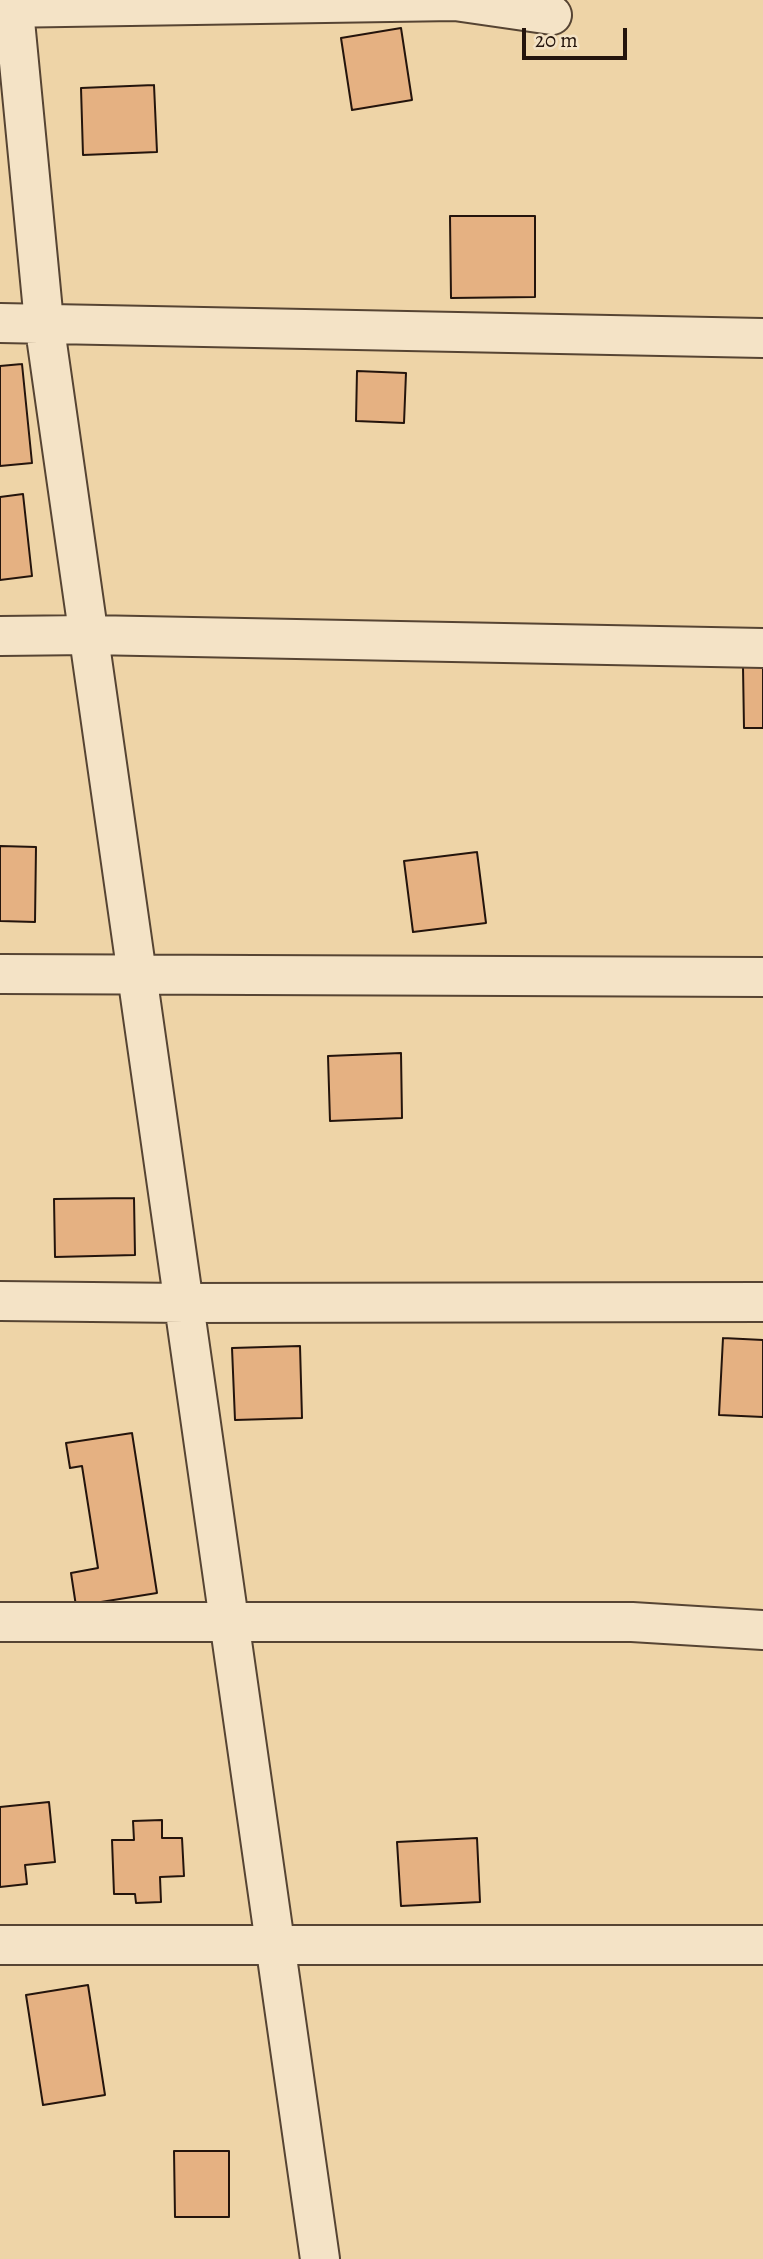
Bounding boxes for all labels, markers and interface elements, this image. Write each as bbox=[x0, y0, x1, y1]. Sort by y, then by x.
scale bar bbox=[525, 14, 630, 58]
text: 20 m bbox=[535, 26, 578, 54]

